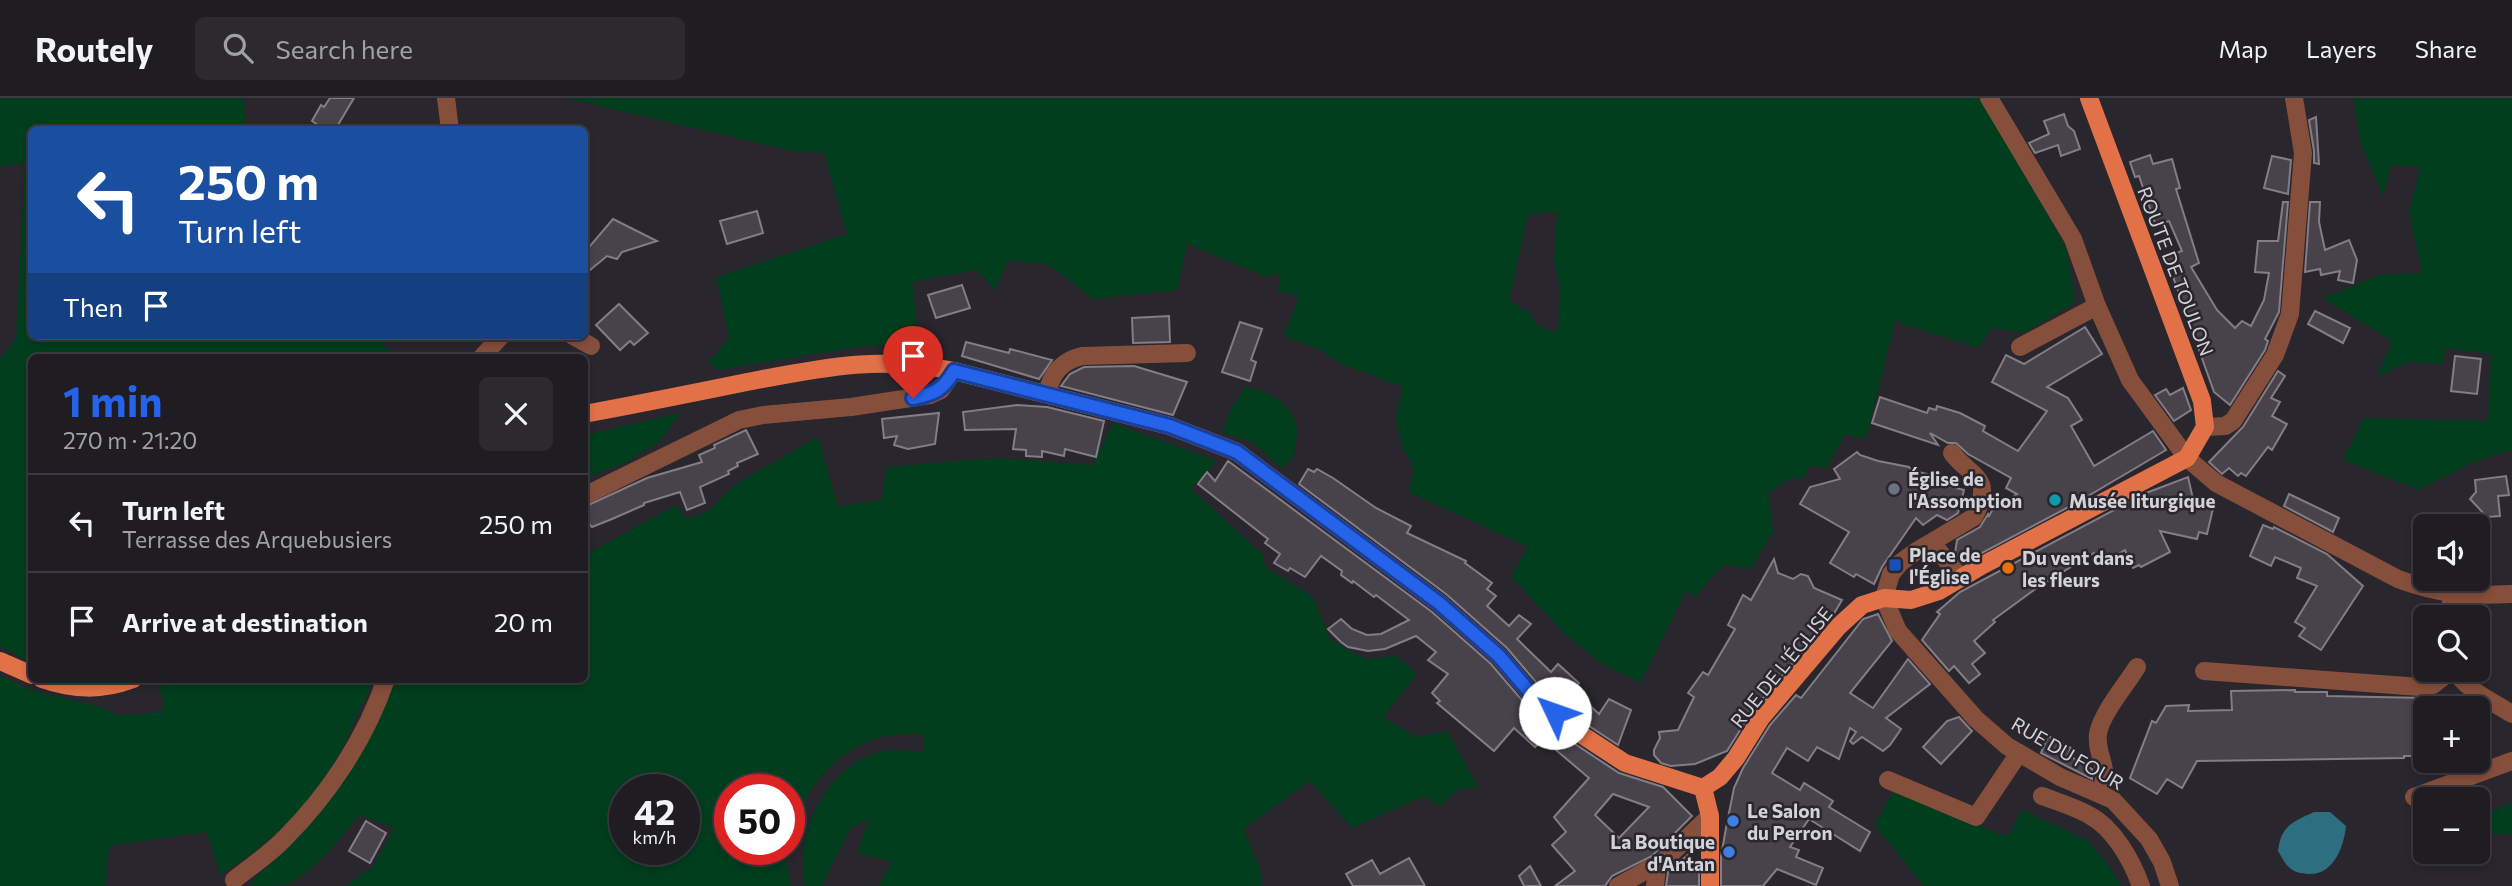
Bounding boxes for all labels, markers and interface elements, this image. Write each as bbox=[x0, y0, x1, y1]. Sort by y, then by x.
search box bbox=[195, 17, 685, 80]
text: Routely bbox=[35, 28, 153, 69]
icon: search bbox=[219, 29, 257, 67]
text: Search here bbox=[275, 33, 413, 64]
text: Map bbox=[2219, 34, 2268, 63]
text: Layers bbox=[2306, 34, 2377, 63]
text: Share bbox=[2415, 34, 2477, 63]
text: 250 m bbox=[178, 150, 319, 210]
icon: left bbox=[63, 154, 154, 245]
street label: ROUTE DE TOULON bbox=[2133, 183, 2219, 359]
text: Turn left bbox=[178, 210, 302, 250]
icon: arrive bbox=[137, 287, 175, 325]
text: Then bbox=[63, 291, 123, 322]
pin bbox=[883, 326, 943, 398]
icon: arrive bbox=[894, 337, 932, 375]
text: 1 min bbox=[63, 374, 163, 426]
button: close bbox=[479, 377, 553, 451]
text: 270 m · 21:20 bbox=[63, 426, 197, 454]
place label: Église de l'Assomption bbox=[1908, 467, 2022, 512]
marker: Église de l'Assomption bbox=[1886, 481, 1902, 497]
place label: Musée liturgique bbox=[2069, 489, 2215, 512]
marker: Musée liturgique bbox=[2047, 492, 2063, 508]
text: Turn left bbox=[122, 494, 225, 525]
icon: left bbox=[63, 504, 101, 542]
text: 250 m bbox=[479, 508, 553, 539]
map controls bbox=[2413, 514, 2490, 864]
button: sound bbox=[2413, 514, 2490, 591]
text: Terrasse des Arquebusiers bbox=[122, 525, 392, 553]
place label: Place de l'Église bbox=[1909, 543, 1980, 588]
place label: Du vent dans les fleurs bbox=[2022, 546, 2134, 591]
marker: Place de l'Église bbox=[1887, 557, 1903, 573]
marker: Du vent dans les fleurs bbox=[2000, 560, 2016, 576]
icon: arrive bbox=[63, 602, 101, 640]
street label: RUE DE L'ÉGLISE bbox=[1725, 602, 1837, 732]
button: search bbox=[2413, 605, 2490, 682]
text: Arrive at destination bbox=[122, 606, 368, 637]
text: 20 m bbox=[494, 606, 553, 637]
position arrow bbox=[1518, 676, 1592, 750]
button: + bbox=[2413, 696, 2490, 773]
street label: RUE DU FOUR bbox=[2008, 712, 2128, 795]
speed limit sign: 50 bbox=[714, 774, 805, 865]
button: − bbox=[2413, 787, 2490, 864]
text: 42 bbox=[634, 789, 675, 832]
place label: Le Salon du Perron bbox=[1747, 799, 1832, 844]
marker: Le Salon du Perron bbox=[1725, 813, 1741, 829]
text: km/h bbox=[633, 826, 676, 848]
place label: La Boutique d'Antan bbox=[1610, 830, 1715, 875]
marker: La Boutique d'Antan bbox=[1721, 844, 1737, 860]

